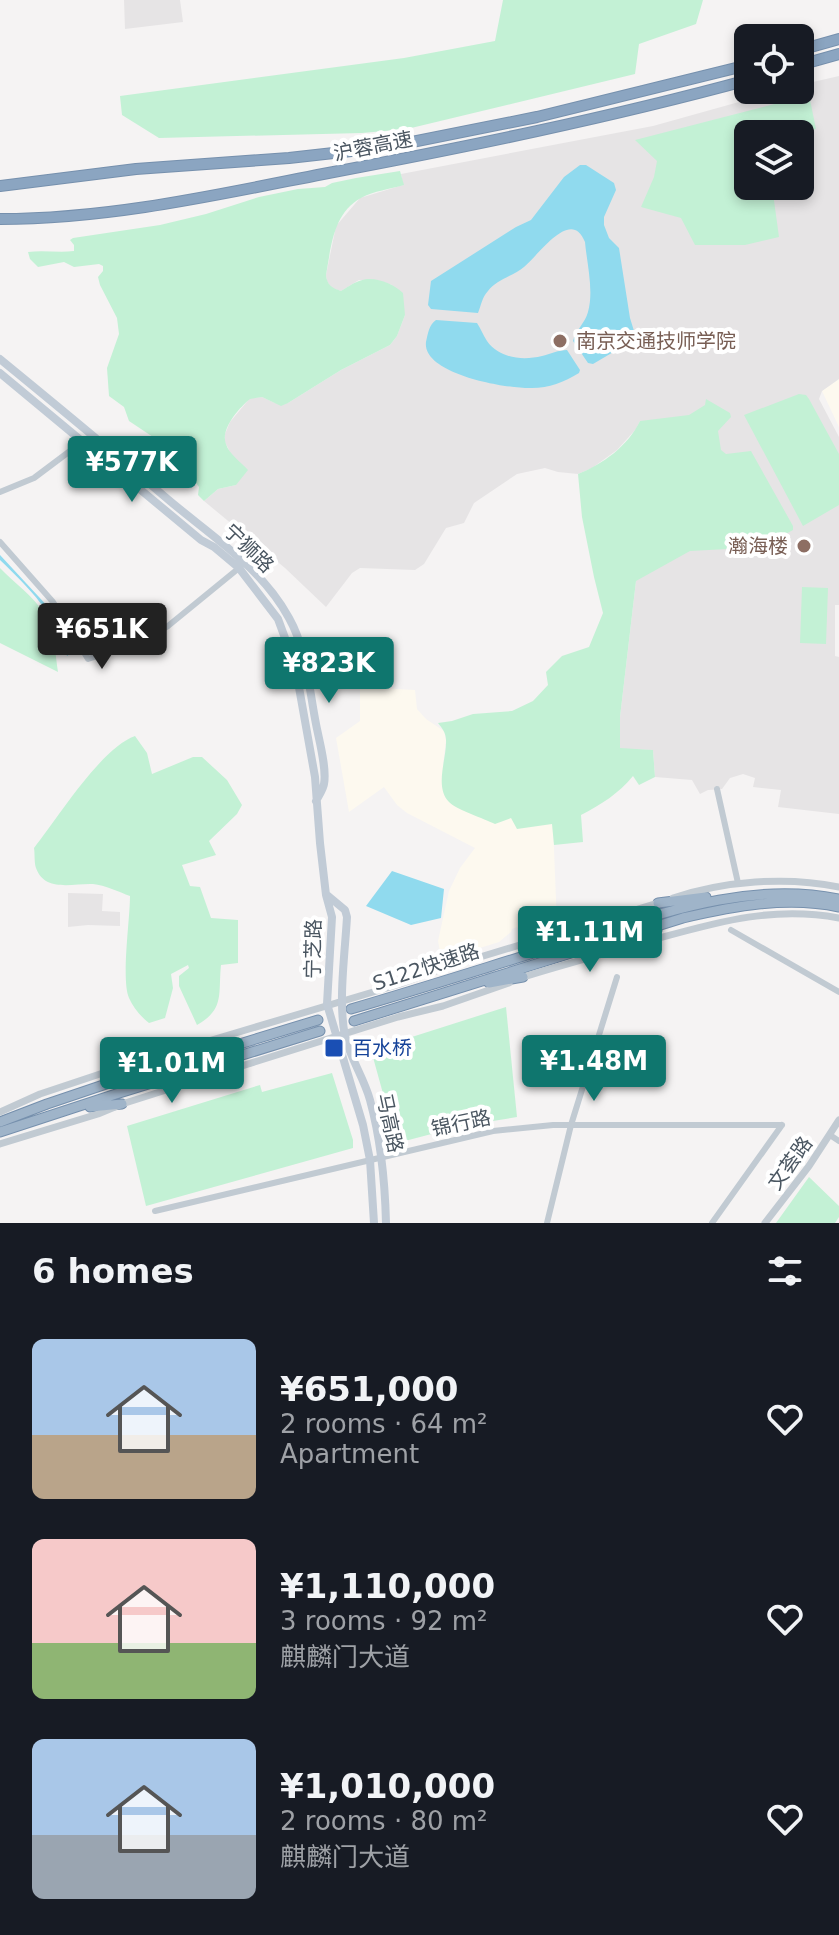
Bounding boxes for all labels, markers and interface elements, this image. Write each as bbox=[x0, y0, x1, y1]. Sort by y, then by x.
map controls bbox=[734, 24, 814, 200]
button: locate bbox=[734, 24, 814, 104]
button: layers bbox=[734, 120, 814, 200]
street label: 沪蓉高速 bbox=[331, 127, 415, 165]
place label: 南京交通技师学院 bbox=[576, 329, 736, 353]
marker: 南京交通技师学院 bbox=[551, 332, 569, 350]
pin: ¥577K bbox=[76, 436, 188, 504]
text: ¥577K bbox=[86, 447, 178, 477]
street label: 宁狮路 bbox=[219, 519, 279, 577]
place label: 瀚海楼 bbox=[728, 534, 788, 558]
marker: 瀚海楼 bbox=[795, 537, 813, 555]
pin: ¥651K bbox=[46, 603, 158, 671]
text: ¥651K bbox=[56, 614, 148, 644]
pin: ¥823K bbox=[273, 637, 385, 705]
text: ¥823K bbox=[283, 648, 375, 678]
pin: ¥1.11M bbox=[525, 906, 655, 974]
text: ¥1.11M bbox=[536, 917, 644, 947]
street label: 宁芝路 bbox=[300, 919, 326, 979]
street label: S122快速路 bbox=[370, 938, 482, 996]
pin: ¥1.48M bbox=[529, 1035, 659, 1103]
place label: 百水桥 bbox=[352, 1036, 412, 1060]
pin: ¥1.01M bbox=[107, 1037, 237, 1105]
marker: 百水桥 bbox=[323, 1037, 345, 1059]
text: ¥1.48M bbox=[540, 1046, 648, 1076]
text: ¥1.01M bbox=[118, 1048, 226, 1078]
street label: 马高路 bbox=[372, 1091, 408, 1155]
street label: 锦行路 bbox=[429, 1105, 493, 1141]
street label: 文荟路 bbox=[763, 1132, 817, 1194]
icon: filters bbox=[763, 1249, 807, 1293]
text: 6 homes bbox=[32, 1251, 194, 1291]
text: ¥651,000 bbox=[280, 1369, 459, 1409]
icon: home bbox=[96, 1371, 192, 1467]
icon: heart bbox=[763, 1397, 807, 1441]
text: 2 rooms · 64 m² bbox=[280, 1409, 488, 1439]
text: Apartment bbox=[280, 1439, 419, 1469]
text: ¥1,110,000 bbox=[280, 1566, 495, 1606]
icon: home bbox=[96, 1571, 192, 1667]
icon: heart bbox=[763, 1597, 807, 1641]
text: 3 rooms · 92 m² bbox=[280, 1606, 488, 1636]
text: 麒麟门大道 bbox=[280, 1642, 410, 1672]
text: ¥1,010,000 bbox=[280, 1766, 495, 1806]
icon: home bbox=[96, 1771, 192, 1867]
icon: heart bbox=[763, 1797, 807, 1841]
text: 2 rooms · 80 m² bbox=[280, 1806, 488, 1836]
text: 麒麟门大道 bbox=[280, 1842, 410, 1872]

